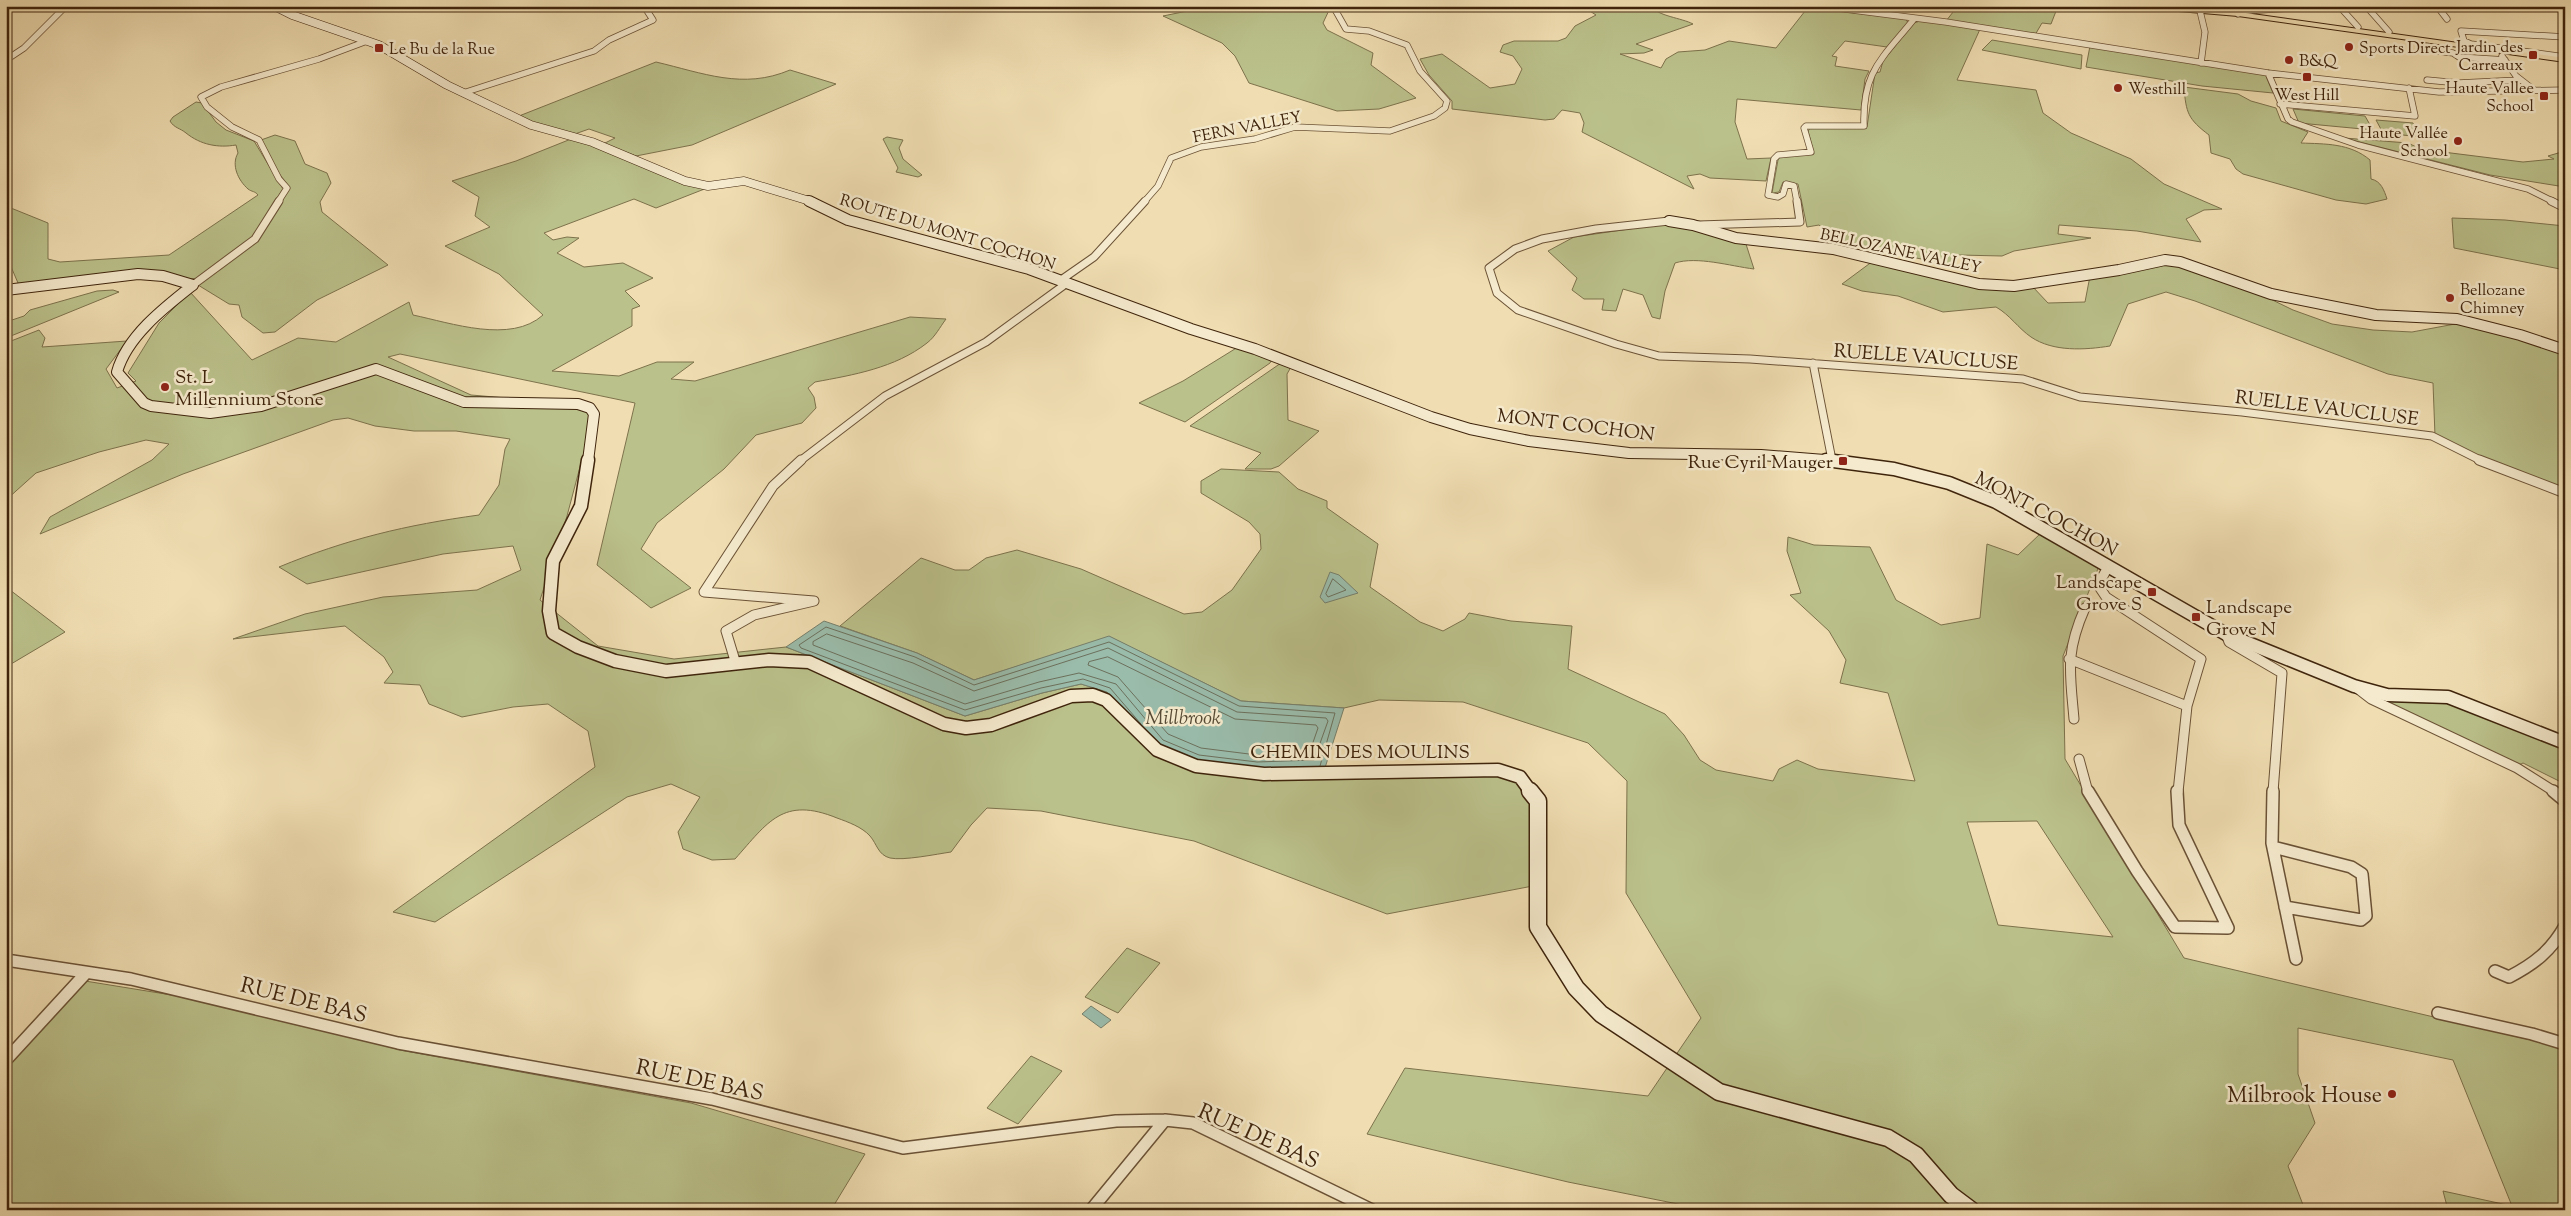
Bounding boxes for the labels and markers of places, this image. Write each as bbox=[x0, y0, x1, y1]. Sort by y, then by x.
place label: Jardin des Carreaux bbox=[2455, 37, 2523, 78]
place label: Sports Direct bbox=[2359, 38, 2451, 61]
place label: Le Bu de la Rue bbox=[389, 39, 495, 62]
marker: Sports Direct bbox=[2343, 41, 2355, 53]
marker: Le Bu de la Rue bbox=[373, 42, 385, 54]
marker: Jardin des Carreaux bbox=[2527, 49, 2539, 61]
place label: B&Q bbox=[2299, 51, 2339, 74]
marker: B&Q bbox=[2283, 54, 2295, 66]
marker: West Hill bbox=[2301, 71, 2313, 83]
place label: Haute Vallee School bbox=[2446, 78, 2535, 119]
place label: Westhill bbox=[2128, 79, 2187, 102]
marker: Westhill bbox=[2112, 82, 2124, 94]
place label: West Hill bbox=[2275, 85, 2340, 108]
marker: Haute Vallee School bbox=[2538, 90, 2550, 102]
place label: Haute Vallée School bbox=[2360, 123, 2449, 164]
marker: Haute Vallée School bbox=[2452, 135, 2464, 147]
place label: Bellozane Chimney bbox=[2460, 280, 2525, 321]
marker: Bellozane Chimney bbox=[2444, 292, 2456, 304]
place label: St. L Millennium Stone bbox=[175, 365, 324, 414]
marker: St. L Millennium Stone bbox=[159, 381, 171, 393]
place label: Rue Cyril Mauger bbox=[1688, 450, 1833, 477]
marker: Rue Cyril Mauger bbox=[1837, 455, 1849, 467]
place label: Landscape Grove S bbox=[2056, 570, 2142, 619]
marker: Landscape Grove S bbox=[2146, 586, 2158, 598]
place label: Landscape Grove N bbox=[2206, 595, 2292, 644]
marker: Landscape Grove N bbox=[2190, 611, 2202, 623]
place label: Milbrook House bbox=[2227, 1081, 2382, 1113]
marker: Milbrook House bbox=[2386, 1088, 2398, 1100]

